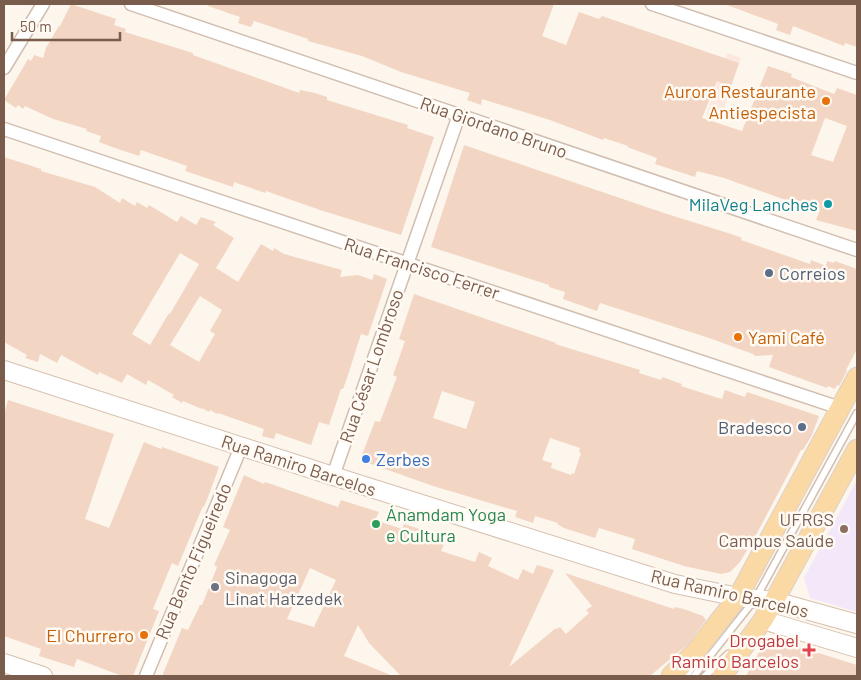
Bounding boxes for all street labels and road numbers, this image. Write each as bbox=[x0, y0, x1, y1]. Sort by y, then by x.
street label: Rua Giordano Bruno bbox=[417, 91, 571, 163]
street label: Rua Francisco Ferrer bbox=[341, 232, 503, 304]
street label: Rua César Lombroso bbox=[334, 286, 408, 446]
street label: Rua Ramiro Barcelos bbox=[219, 430, 379, 500]
street label: Rua Bento Figueiredo bbox=[150, 480, 236, 642]
street label: Rua Ramiro Barcelos bbox=[649, 564, 811, 622]

